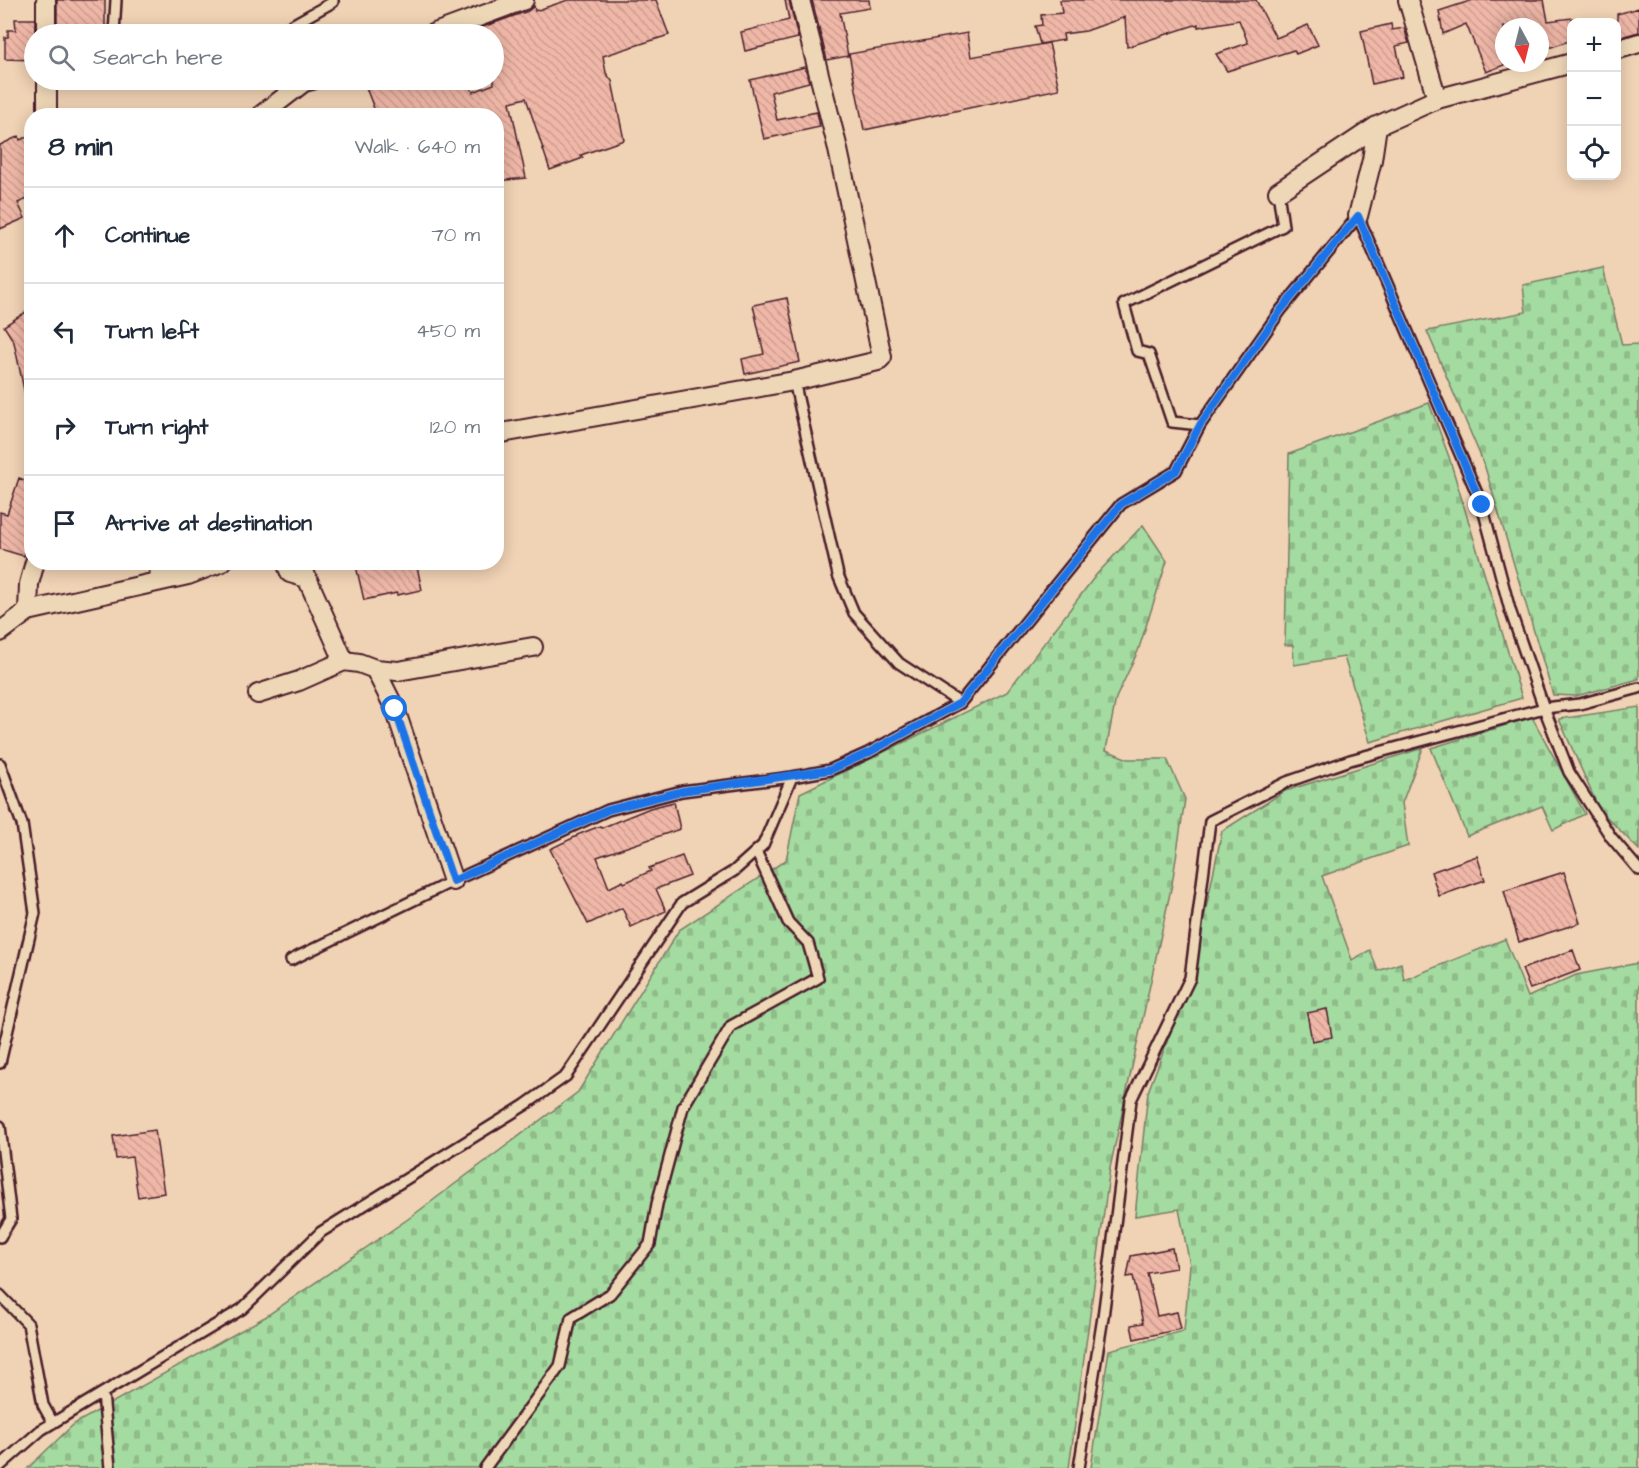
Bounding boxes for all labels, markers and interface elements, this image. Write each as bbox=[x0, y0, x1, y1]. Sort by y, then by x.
north arrow bbox=[1495, 18, 1549, 72]
map controls bbox=[1567, 18, 1621, 180]
button: + bbox=[1567, 18, 1621, 72]
search box bbox=[24, 24, 504, 90]
icon: search bbox=[45, 41, 78, 74]
text: Search here bbox=[93, 42, 223, 73]
button: − bbox=[1567, 72, 1621, 126]
button: locate bbox=[1567, 126, 1621, 180]
text: 8 min bbox=[48, 129, 112, 165]
text: Walk · 640 m bbox=[354, 133, 480, 161]
icon: ahead bbox=[48, 219, 81, 252]
text: Continue bbox=[105, 220, 190, 251]
text: 70 m bbox=[432, 221, 480, 249]
icon: left bbox=[48, 315, 81, 348]
text: Turn left bbox=[105, 316, 199, 347]
text: 450 m bbox=[416, 317, 480, 345]
icon: right bbox=[48, 411, 81, 444]
text: Turn right bbox=[105, 412, 208, 443]
text: 120 m bbox=[430, 413, 480, 441]
route end bbox=[1468, 491, 1494, 517]
icon: arrive bbox=[48, 507, 81, 540]
text: Arrive at destination bbox=[105, 508, 312, 539]
route start bbox=[381, 695, 407, 721]

